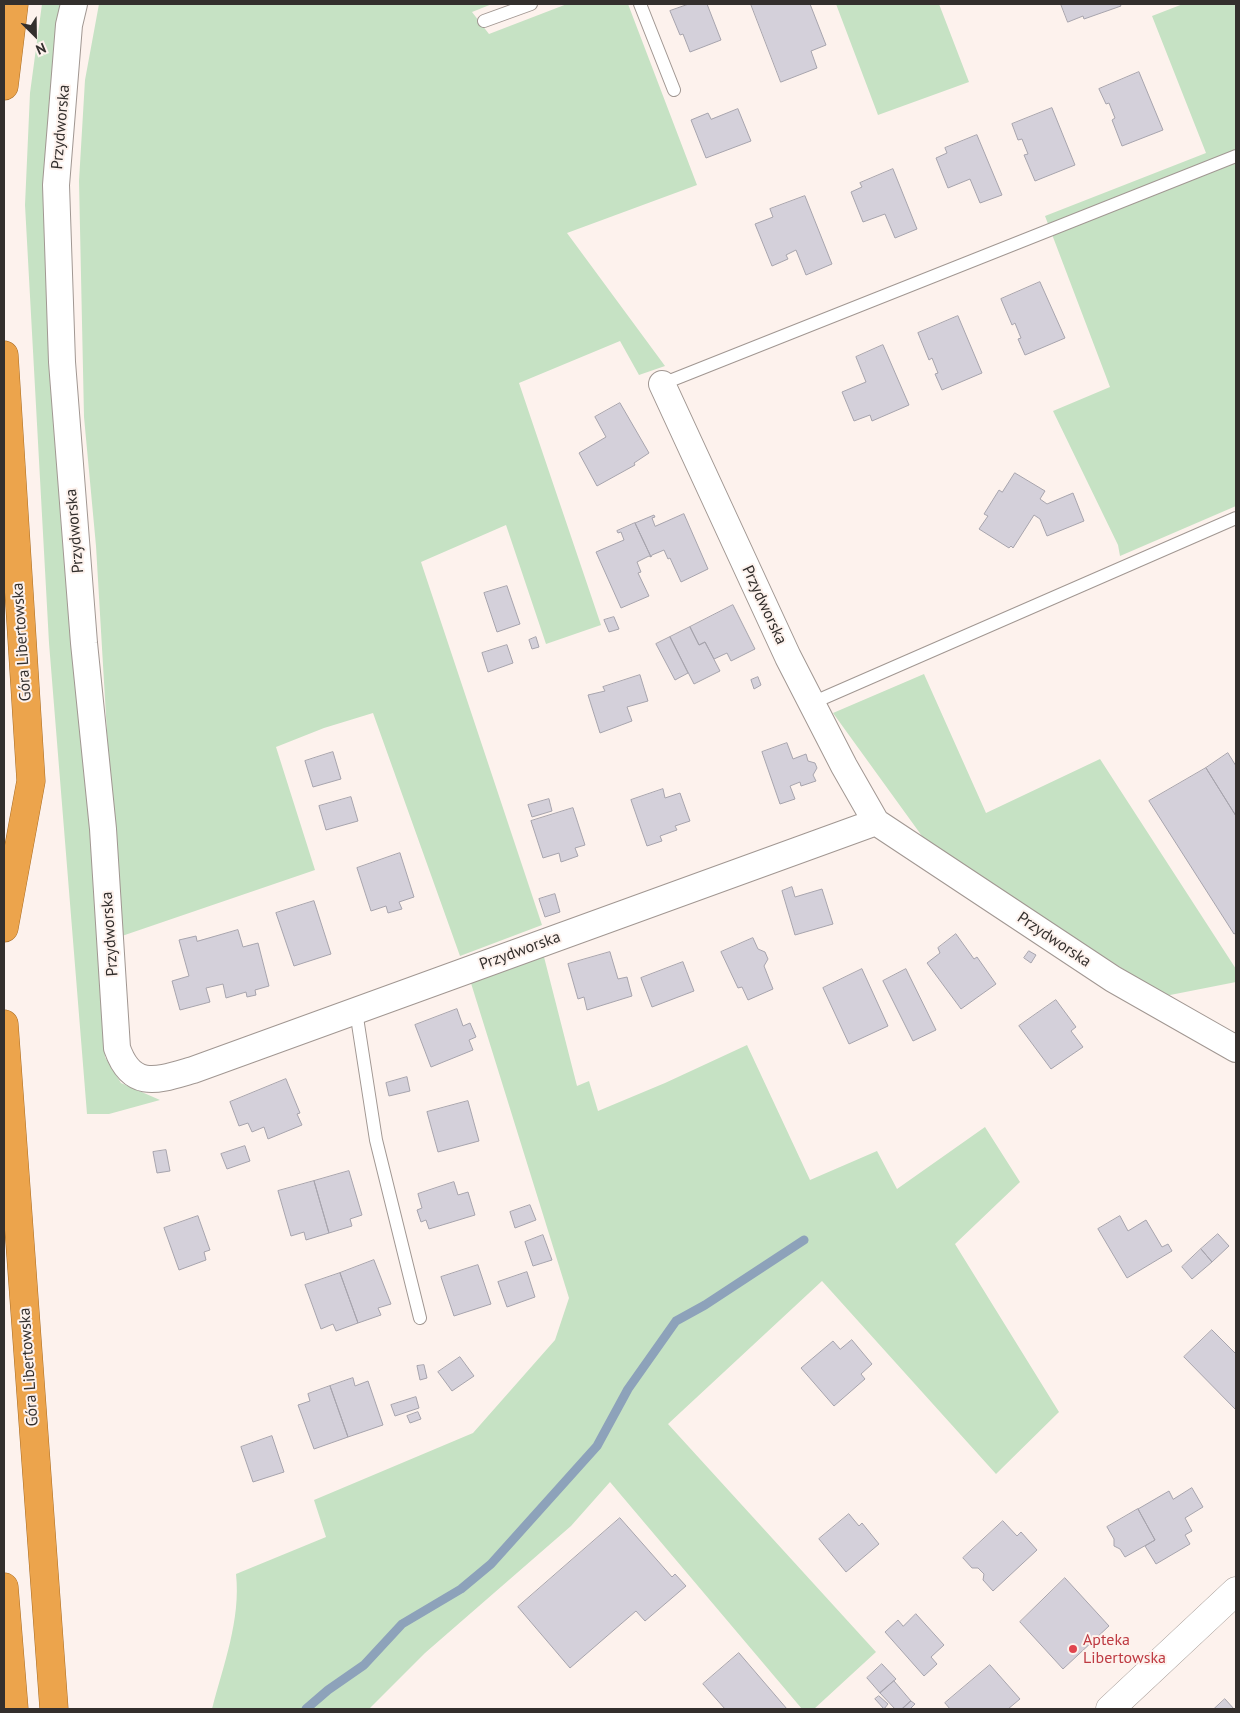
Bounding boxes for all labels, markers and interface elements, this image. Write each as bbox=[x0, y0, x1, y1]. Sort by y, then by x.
north arrow bbox=[10, 10, 60, 60]
text: N bbox=[33, 39, 49, 59]
street label: Przydworska bbox=[48, 84, 74, 170]
street label: Przydworska bbox=[62, 488, 88, 574]
street label: Przydworska bbox=[737, 563, 791, 647]
street label: Góra Libertowska bbox=[8, 582, 36, 702]
street label: Przydworska bbox=[97, 891, 123, 977]
street label: Przydworska bbox=[1013, 908, 1095, 972]
street label: Przydworska bbox=[477, 927, 563, 975]
street label: Góra Libertowska bbox=[15, 1307, 43, 1427]
place label: Apteka Libertowska bbox=[1083, 1630, 1166, 1668]
marker: Apteka Libertowska bbox=[1067, 1643, 1079, 1655]

